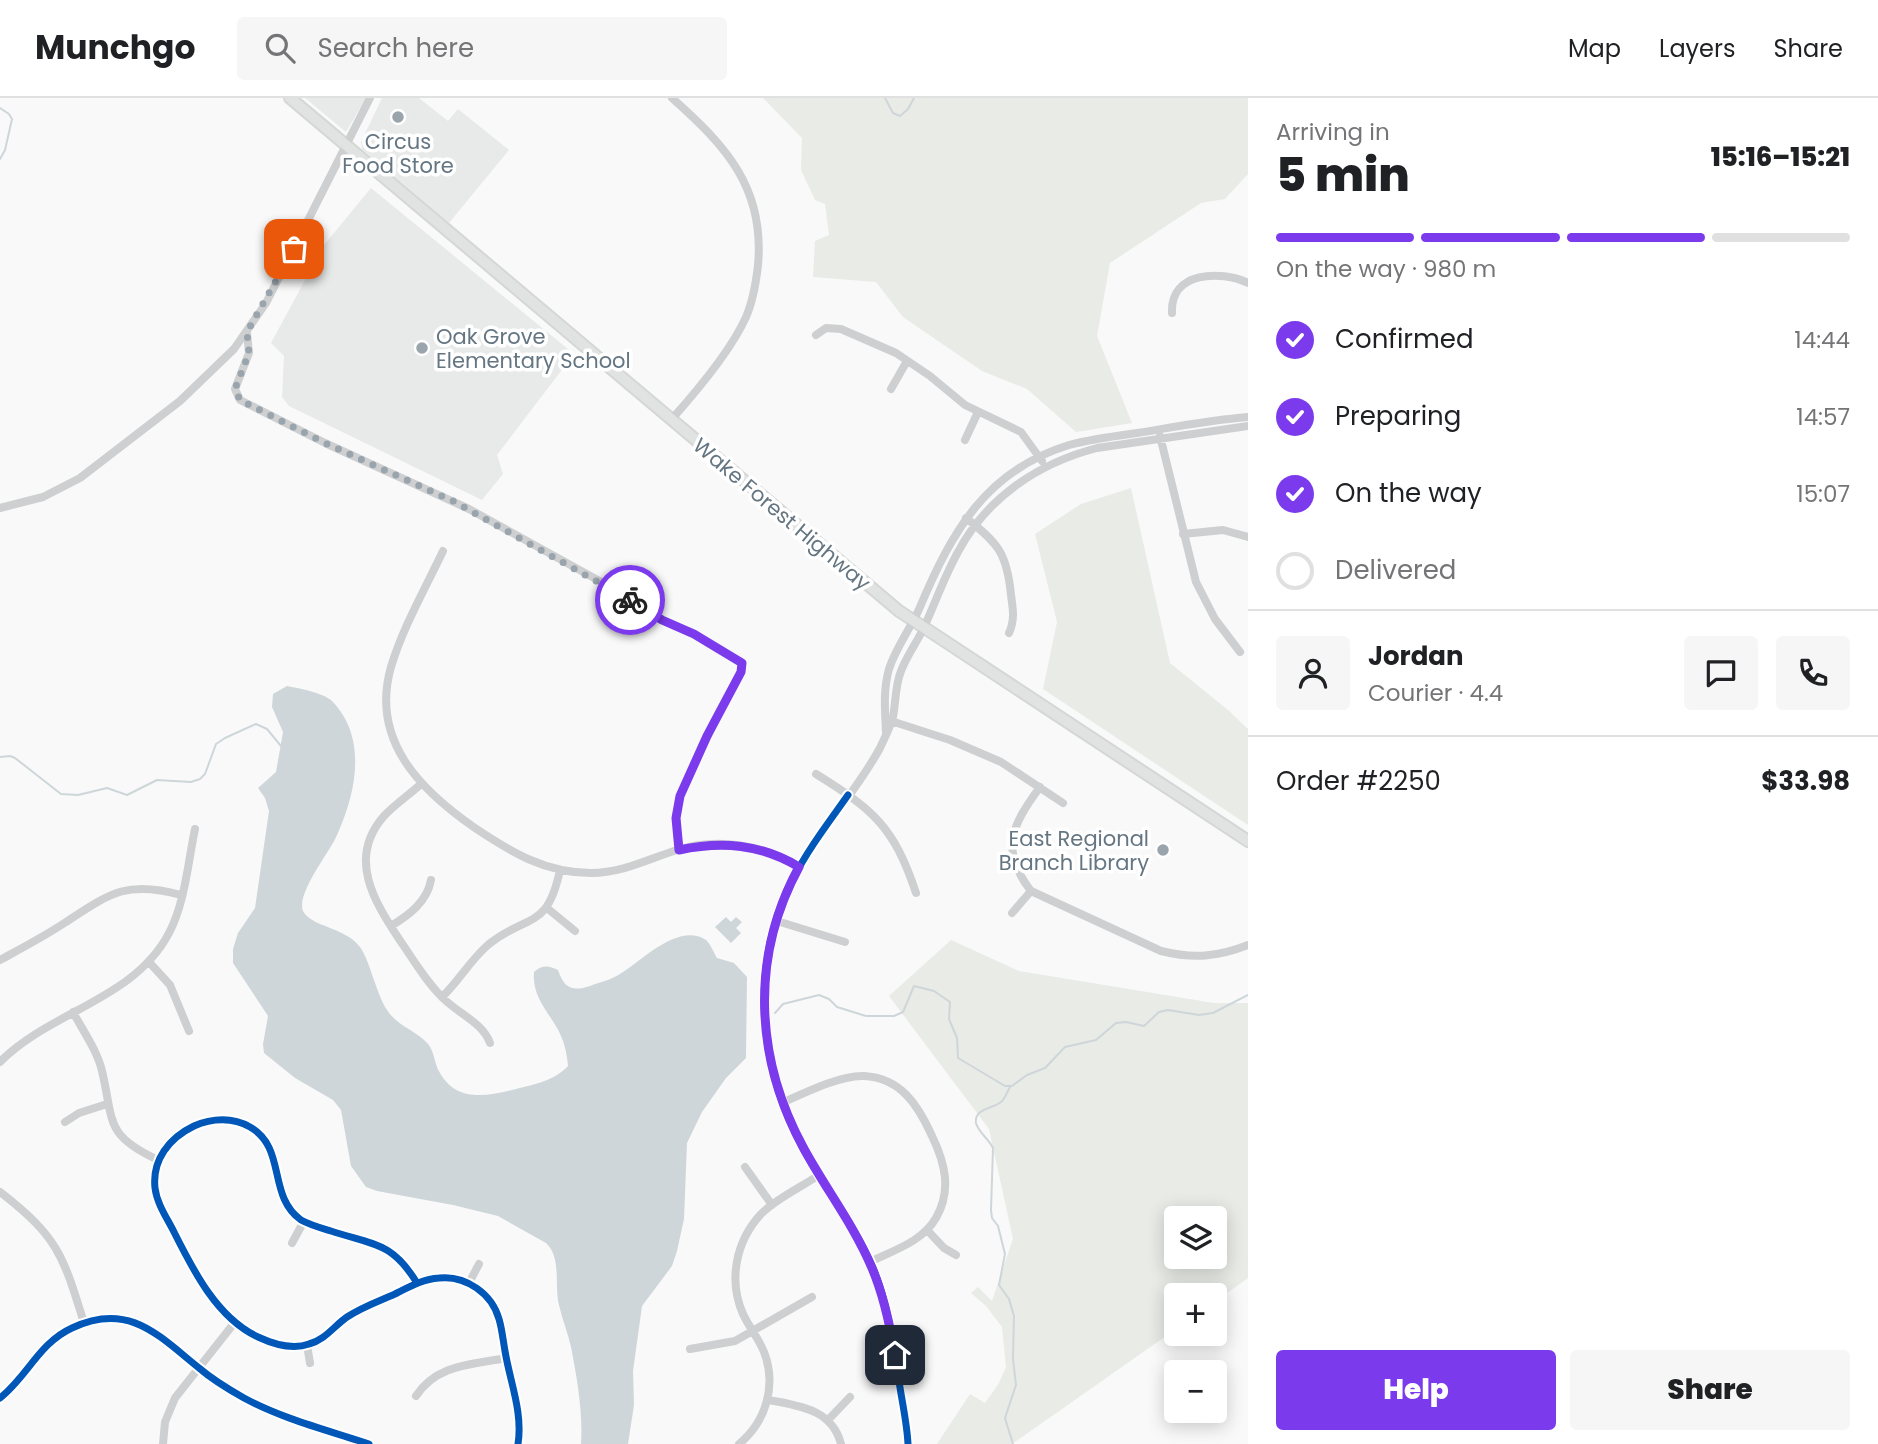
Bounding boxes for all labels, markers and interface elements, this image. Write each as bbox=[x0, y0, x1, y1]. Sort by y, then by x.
search box bbox=[237, 17, 727, 80]
text: Munchgo bbox=[35, 24, 195, 71]
icon: search bbox=[261, 29, 299, 67]
text: Search here bbox=[317, 30, 474, 66]
text: Map bbox=[1568, 32, 1621, 65]
text: Layers bbox=[1659, 32, 1735, 65]
text: Share bbox=[1773, 32, 1843, 65]
marker: Circus Food Store bbox=[390, 109, 406, 125]
text: Arriving in bbox=[1276, 116, 1390, 148]
place label: Circus Food Store bbox=[342, 127, 454, 180]
text: 15:16–15:21 bbox=[1711, 139, 1850, 175]
text: 5 min bbox=[1276, 143, 1410, 207]
pin bbox=[264, 219, 324, 279]
icon: bag bbox=[275, 230, 313, 268]
text: On the way · 980 m bbox=[1276, 253, 1496, 285]
icon: check bbox=[1276, 321, 1314, 359]
text: Confirmed bbox=[1335, 321, 1473, 357]
place label: Oak Grove Elementary School bbox=[436, 322, 631, 375]
text: 14:44 bbox=[1794, 324, 1850, 356]
marker: Oak Grove Elementary School bbox=[414, 340, 430, 356]
icon: check bbox=[1276, 398, 1314, 436]
text: Preparing bbox=[1335, 398, 1461, 434]
text: 14:57 bbox=[1796, 401, 1850, 433]
street label: Wake Forest Highway bbox=[687, 431, 877, 597]
icon: check bbox=[1276, 475, 1314, 513]
text: On the way bbox=[1335, 475, 1482, 511]
text: 15:07 bbox=[1796, 478, 1850, 510]
text: Delivered bbox=[1335, 552, 1456, 588]
courier bbox=[595, 565, 665, 635]
icon: bike bbox=[611, 581, 649, 619]
button: person bbox=[1276, 636, 1350, 710]
button: chat bbox=[1684, 636, 1758, 710]
button: phone bbox=[1776, 636, 1850, 710]
text: Jordan bbox=[1368, 638, 1464, 674]
text: Courier · 4.4 bbox=[1368, 677, 1503, 709]
text: Order #2250 bbox=[1276, 763, 1441, 799]
text: $33.98 bbox=[1761, 763, 1850, 799]
place label: East Regional Branch Library bbox=[999, 824, 1149, 877]
marker: East Regional Branch Library bbox=[1155, 842, 1171, 858]
map controls bbox=[1164, 1206, 1227, 1423]
button: layers bbox=[1164, 1206, 1227, 1269]
button: + bbox=[1164, 1283, 1227, 1346]
pin bbox=[865, 1325, 925, 1385]
icon: home bbox=[876, 1336, 914, 1374]
button: Help bbox=[1276, 1350, 1556, 1430]
button: Share bbox=[1570, 1350, 1850, 1430]
button: − bbox=[1164, 1360, 1227, 1423]

